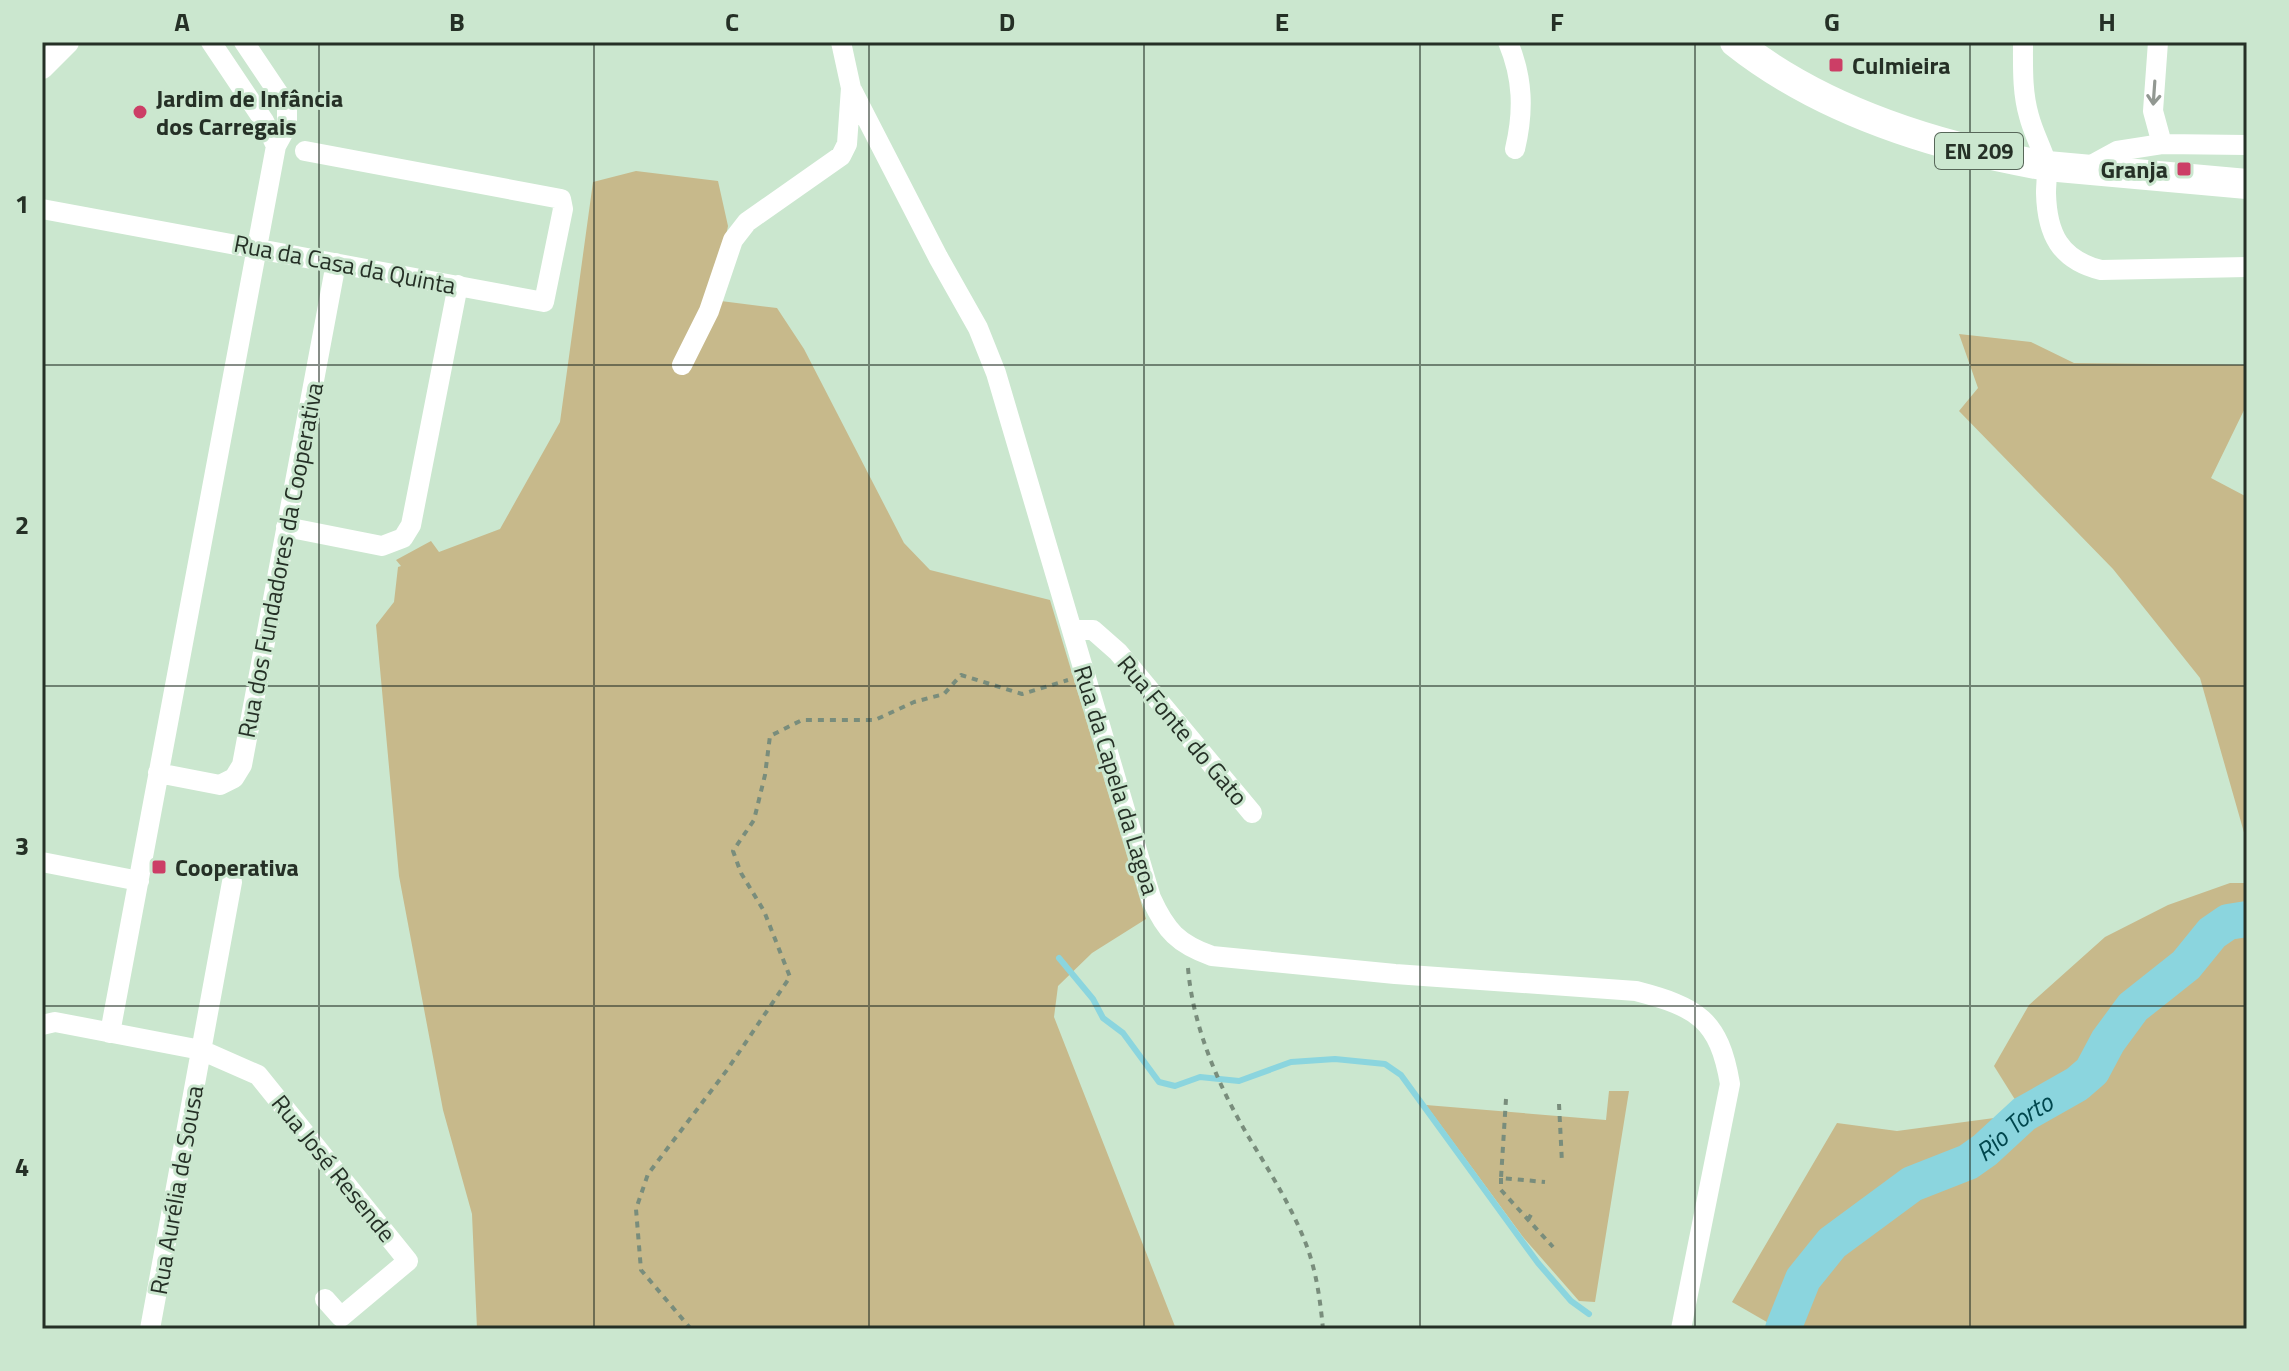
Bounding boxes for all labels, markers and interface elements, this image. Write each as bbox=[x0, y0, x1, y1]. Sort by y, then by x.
text: A bbox=[174, 2, 190, 41]
text: B bbox=[449, 2, 465, 41]
text: C bbox=[725, 2, 739, 41]
text: D bbox=[999, 2, 1015, 41]
text: E bbox=[1275, 2, 1289, 41]
text: F bbox=[1550, 2, 1564, 41]
text: G bbox=[1824, 2, 1840, 41]
text: H bbox=[2098, 2, 2116, 41]
place label: Culmieira bbox=[1852, 47, 1951, 83]
marker: Culmieira bbox=[1827, 56, 1845, 74]
place label: Jardim de Infância dos Carregais bbox=[156, 80, 343, 144]
one-way arrow bbox=[2146, 80, 2161, 106]
marker: Jardim de Infância dos Carregais bbox=[131, 103, 149, 121]
road number: EN 209 bbox=[1935, 133, 2023, 169]
place label: Granja bbox=[2100, 151, 2168, 187]
marker: Granja bbox=[2175, 160, 2193, 178]
text: 1 bbox=[15, 184, 29, 223]
street label: Rua da Casa da Quinta bbox=[231, 225, 459, 303]
street label: Rua dos Fundadores da Cooperativa bbox=[228, 379, 332, 741]
text: 2 bbox=[15, 505, 29, 544]
street label: Rua Fonte do Gato bbox=[1109, 647, 1257, 813]
street label: Rua da Capela da Lagoa bbox=[1065, 661, 1169, 899]
text: 3 bbox=[15, 826, 29, 865]
place label: Cooperativa bbox=[175, 849, 299, 885]
marker: Cooperativa bbox=[150, 858, 168, 876]
water label: Rio Torto bbox=[1967, 1082, 2061, 1171]
street label: Rua Aurélia de Sousa bbox=[140, 1083, 212, 1297]
street label: Rua José Resende bbox=[263, 1087, 405, 1249]
text: 4 bbox=[15, 1147, 29, 1186]

